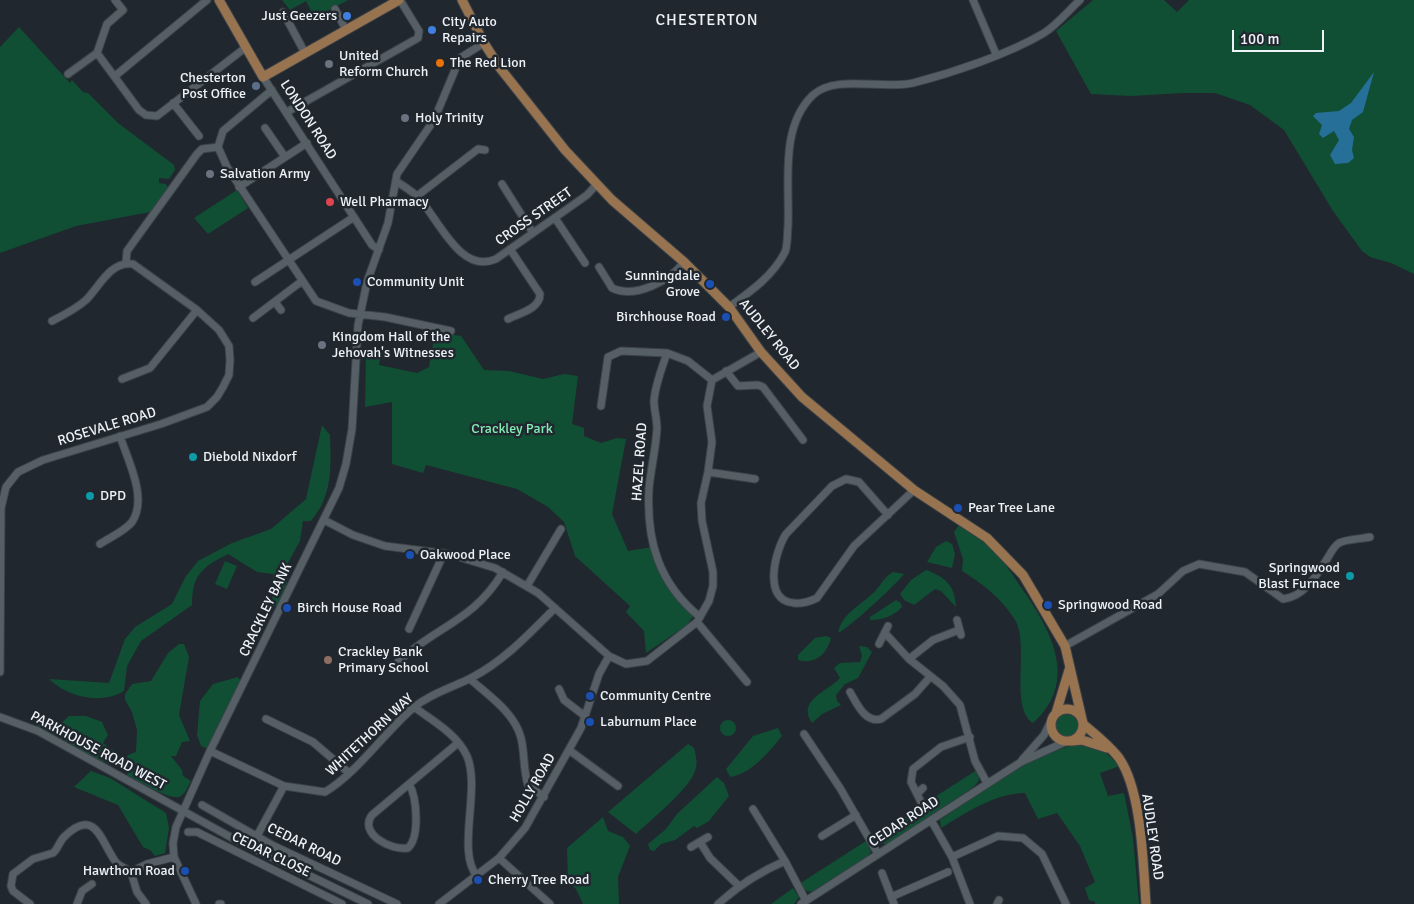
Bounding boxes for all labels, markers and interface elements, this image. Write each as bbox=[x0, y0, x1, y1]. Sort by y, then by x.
place label: Just Geezers bbox=[262, 8, 337, 24]
marker: Just Geezers bbox=[341, 10, 353, 22]
district label: CHESTERTON bbox=[654, 11, 760, 31]
place label: City Auto Repairs bbox=[442, 14, 497, 46]
scale bar bbox=[1234, 20, 1326, 52]
marker: City Auto Repairs bbox=[426, 24, 438, 36]
text: 100 m bbox=[1240, 30, 1280, 48]
place label: United Reform Church bbox=[339, 48, 428, 80]
place label: The Red Lion bbox=[450, 55, 526, 71]
marker: The Red Lion bbox=[434, 57, 446, 69]
marker: United Reform Church bbox=[323, 58, 335, 70]
place label: Chesterton Post Office bbox=[180, 70, 246, 102]
street label: LONDON ROAD bbox=[276, 77, 340, 163]
marker: Chesterton Post Office bbox=[250, 80, 262, 92]
place label: Holy Trinity bbox=[415, 110, 484, 126]
marker: Holy Trinity bbox=[399, 112, 411, 124]
place label: Salvation Army bbox=[220, 166, 310, 182]
marker: Salvation Army bbox=[204, 168, 216, 180]
street label: CROSS STREET bbox=[492, 184, 576, 250]
place label: Well Pharmacy bbox=[340, 194, 429, 210]
marker: Well Pharmacy bbox=[324, 196, 336, 208]
place label: Sunningdale Grove bbox=[625, 268, 700, 300]
place label: Community Unit bbox=[367, 274, 464, 290]
marker: Community Unit bbox=[351, 276, 363, 288]
marker: Sunningdale Grove bbox=[704, 278, 716, 290]
street label: AUDLEY ROAD bbox=[735, 296, 803, 374]
place label: Birchhouse Road bbox=[616, 309, 716, 325]
marker: Birchhouse Road bbox=[720, 311, 732, 323]
place label: Kingdom Hall of the Jehovah's Witnesses bbox=[332, 329, 454, 362]
marker: Kingdom Hall of the Jehovah's Witnesses bbox=[316, 339, 328, 351]
street label: ROSEVALE ROAD bbox=[56, 404, 158, 450]
park label: Crackley Park bbox=[471, 421, 553, 437]
street label: HAZEL ROAD bbox=[629, 422, 651, 502]
place label: Diebold Nixdorf bbox=[203, 449, 296, 465]
marker: Diebold Nixdorf bbox=[187, 451, 199, 463]
place label: DPD bbox=[100, 488, 126, 504]
marker: DPD bbox=[84, 490, 96, 502]
place label: Pear Tree Lane bbox=[968, 500, 1055, 516]
marker: Pear Tree Lane bbox=[952, 502, 964, 514]
place label: Oakwood Place bbox=[420, 547, 511, 563]
marker: Oakwood Place bbox=[404, 549, 416, 561]
street label: CRACKLEY BANK bbox=[236, 560, 296, 660]
place label: Springwood Blast Furnace bbox=[1258, 560, 1340, 592]
marker: Springwood Blast Furnace bbox=[1344, 570, 1356, 582]
place label: Springwood Road bbox=[1058, 597, 1162, 613]
marker: Springwood Road bbox=[1042, 599, 1054, 611]
place label: Birch House Road bbox=[297, 600, 402, 616]
marker: Birch House Road bbox=[281, 602, 293, 614]
place label: Crackley Bank Primary School bbox=[338, 644, 429, 676]
marker: Crackley Bank Primary School bbox=[322, 654, 334, 666]
place label: Community Centre bbox=[600, 688, 711, 704]
street label: WHITETHORN WAY bbox=[323, 690, 417, 780]
marker: Community Centre bbox=[584, 690, 596, 702]
street label: PARKHOUSE ROAD WEST bbox=[27, 708, 169, 794]
place label: Laburnum Place bbox=[600, 714, 697, 730]
marker: Laburnum Place bbox=[584, 716, 596, 728]
street label: HOLLY ROAD bbox=[507, 751, 559, 825]
street label: CEDAR ROAD bbox=[866, 793, 942, 851]
street label: AUDLEY ROAD bbox=[1138, 793, 1166, 881]
street label: CEDAR ROAD bbox=[264, 820, 344, 870]
street label: CEDAR CLOSE bbox=[229, 829, 313, 881]
place label: Hawthorn Road bbox=[83, 863, 175, 879]
marker: Hawthorn Road bbox=[179, 865, 191, 877]
place label: Cherry Tree Road bbox=[488, 872, 590, 888]
marker: Cherry Tree Road bbox=[472, 874, 484, 886]

